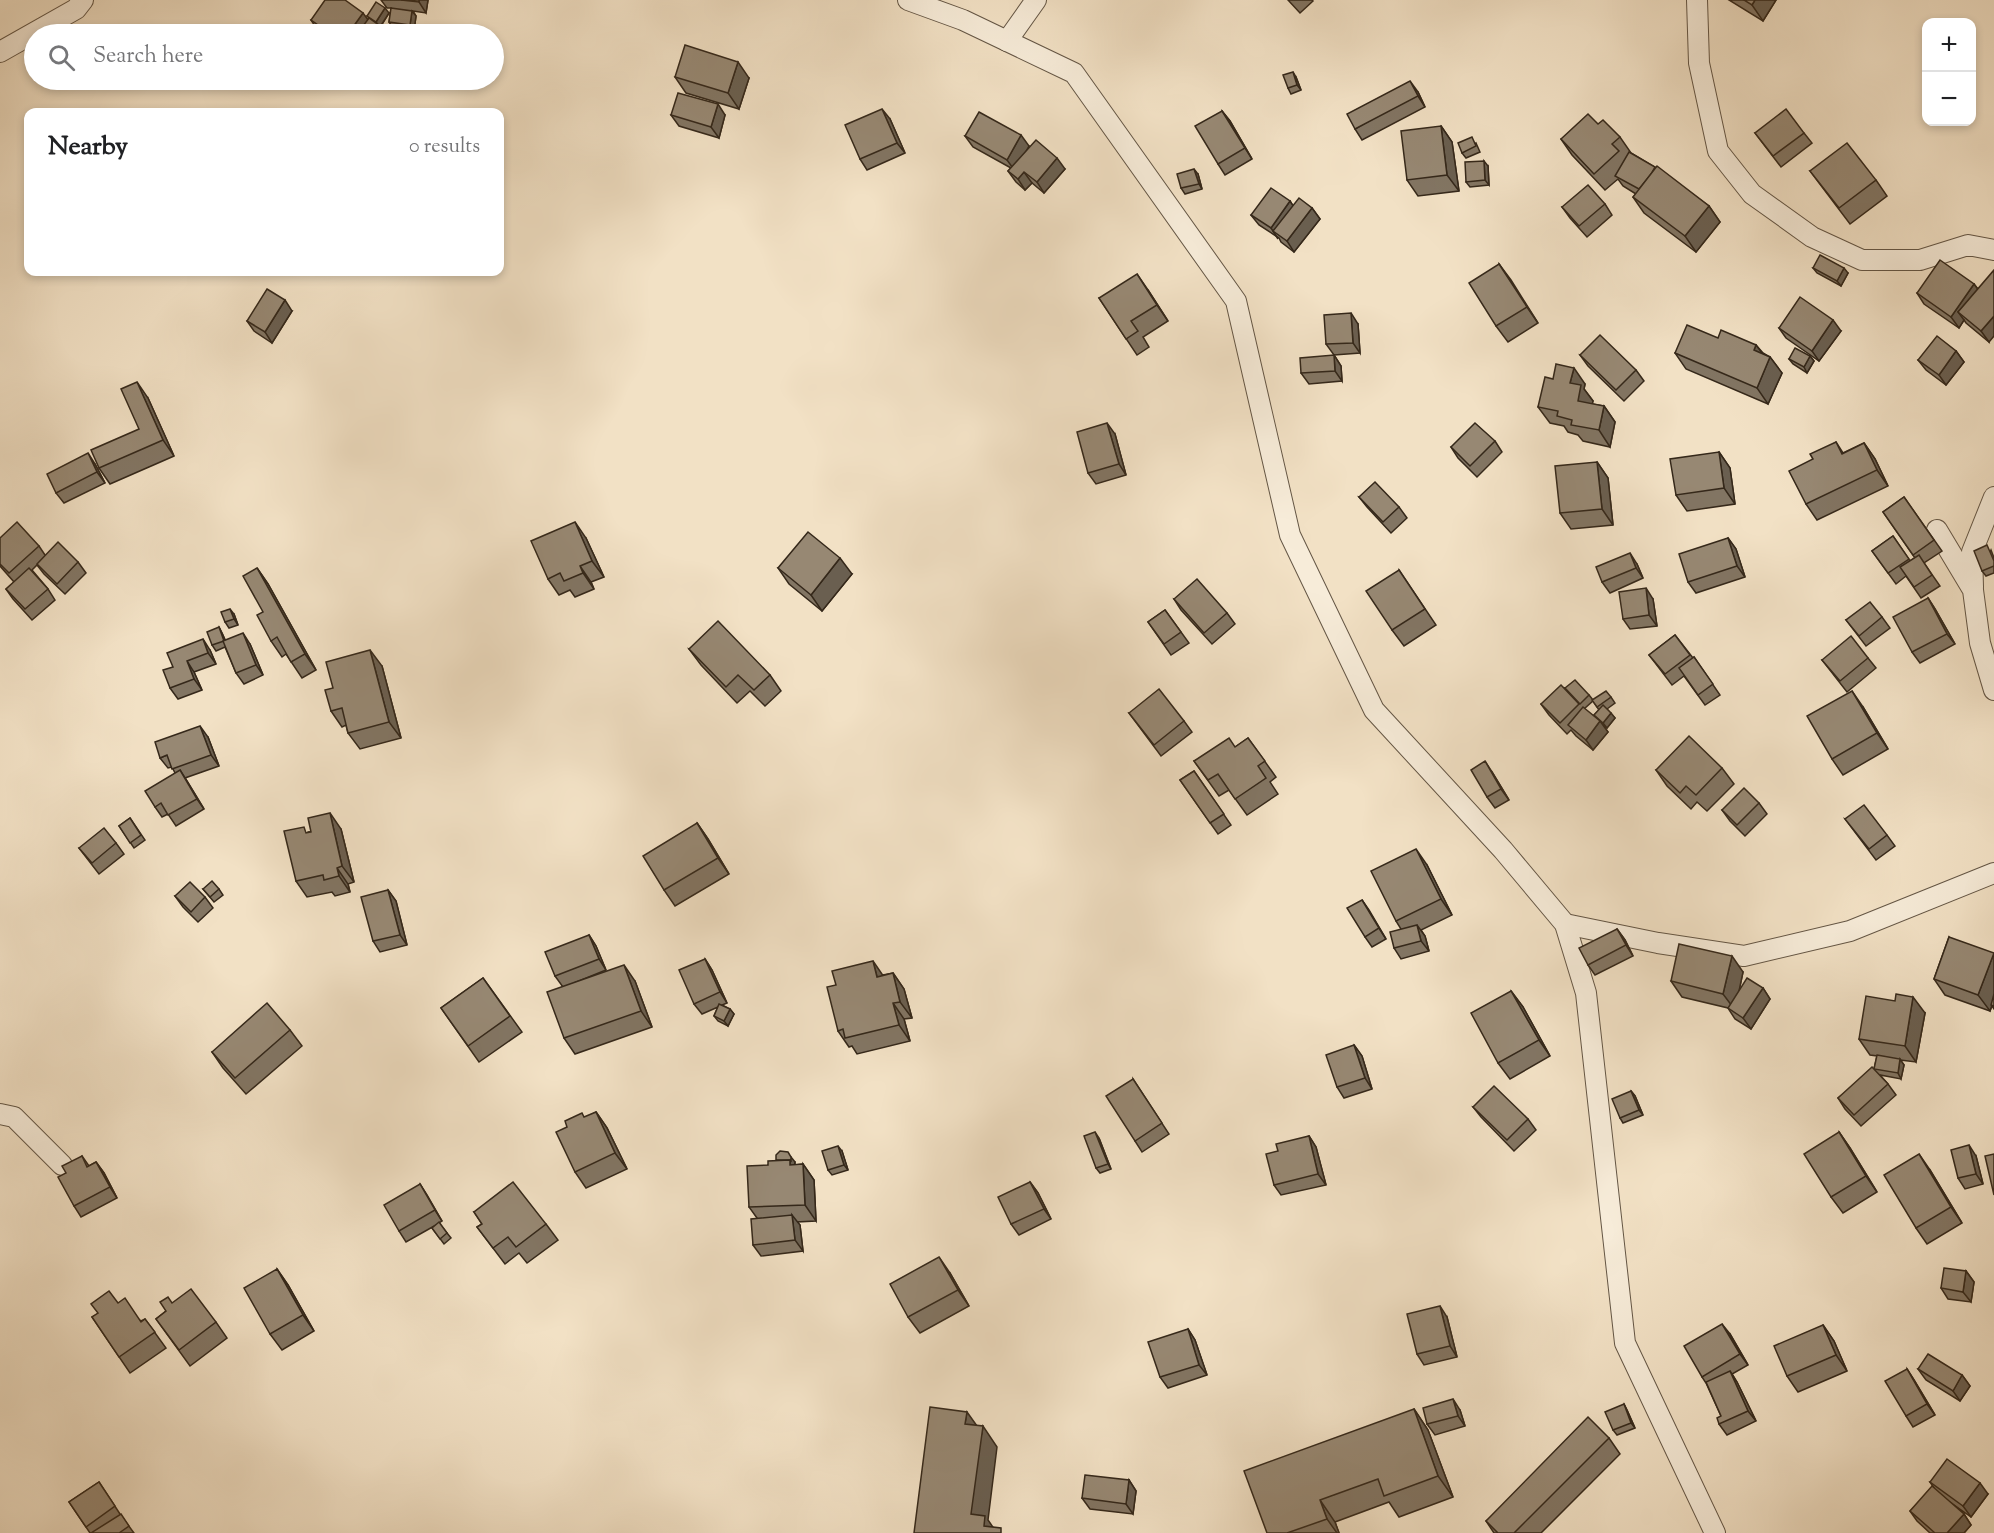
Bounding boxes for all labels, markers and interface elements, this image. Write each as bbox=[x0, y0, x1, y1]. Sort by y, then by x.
map controls bbox=[1922, 18, 1976, 126]
button: + bbox=[1922, 18, 1976, 72]
search box bbox=[24, 24, 504, 90]
icon: search bbox=[45, 41, 78, 74]
text: Search here bbox=[93, 41, 203, 73]
button: − bbox=[1922, 72, 1976, 126]
text: Nearby bbox=[48, 129, 128, 166]
text: 0 results bbox=[409, 133, 480, 162]

